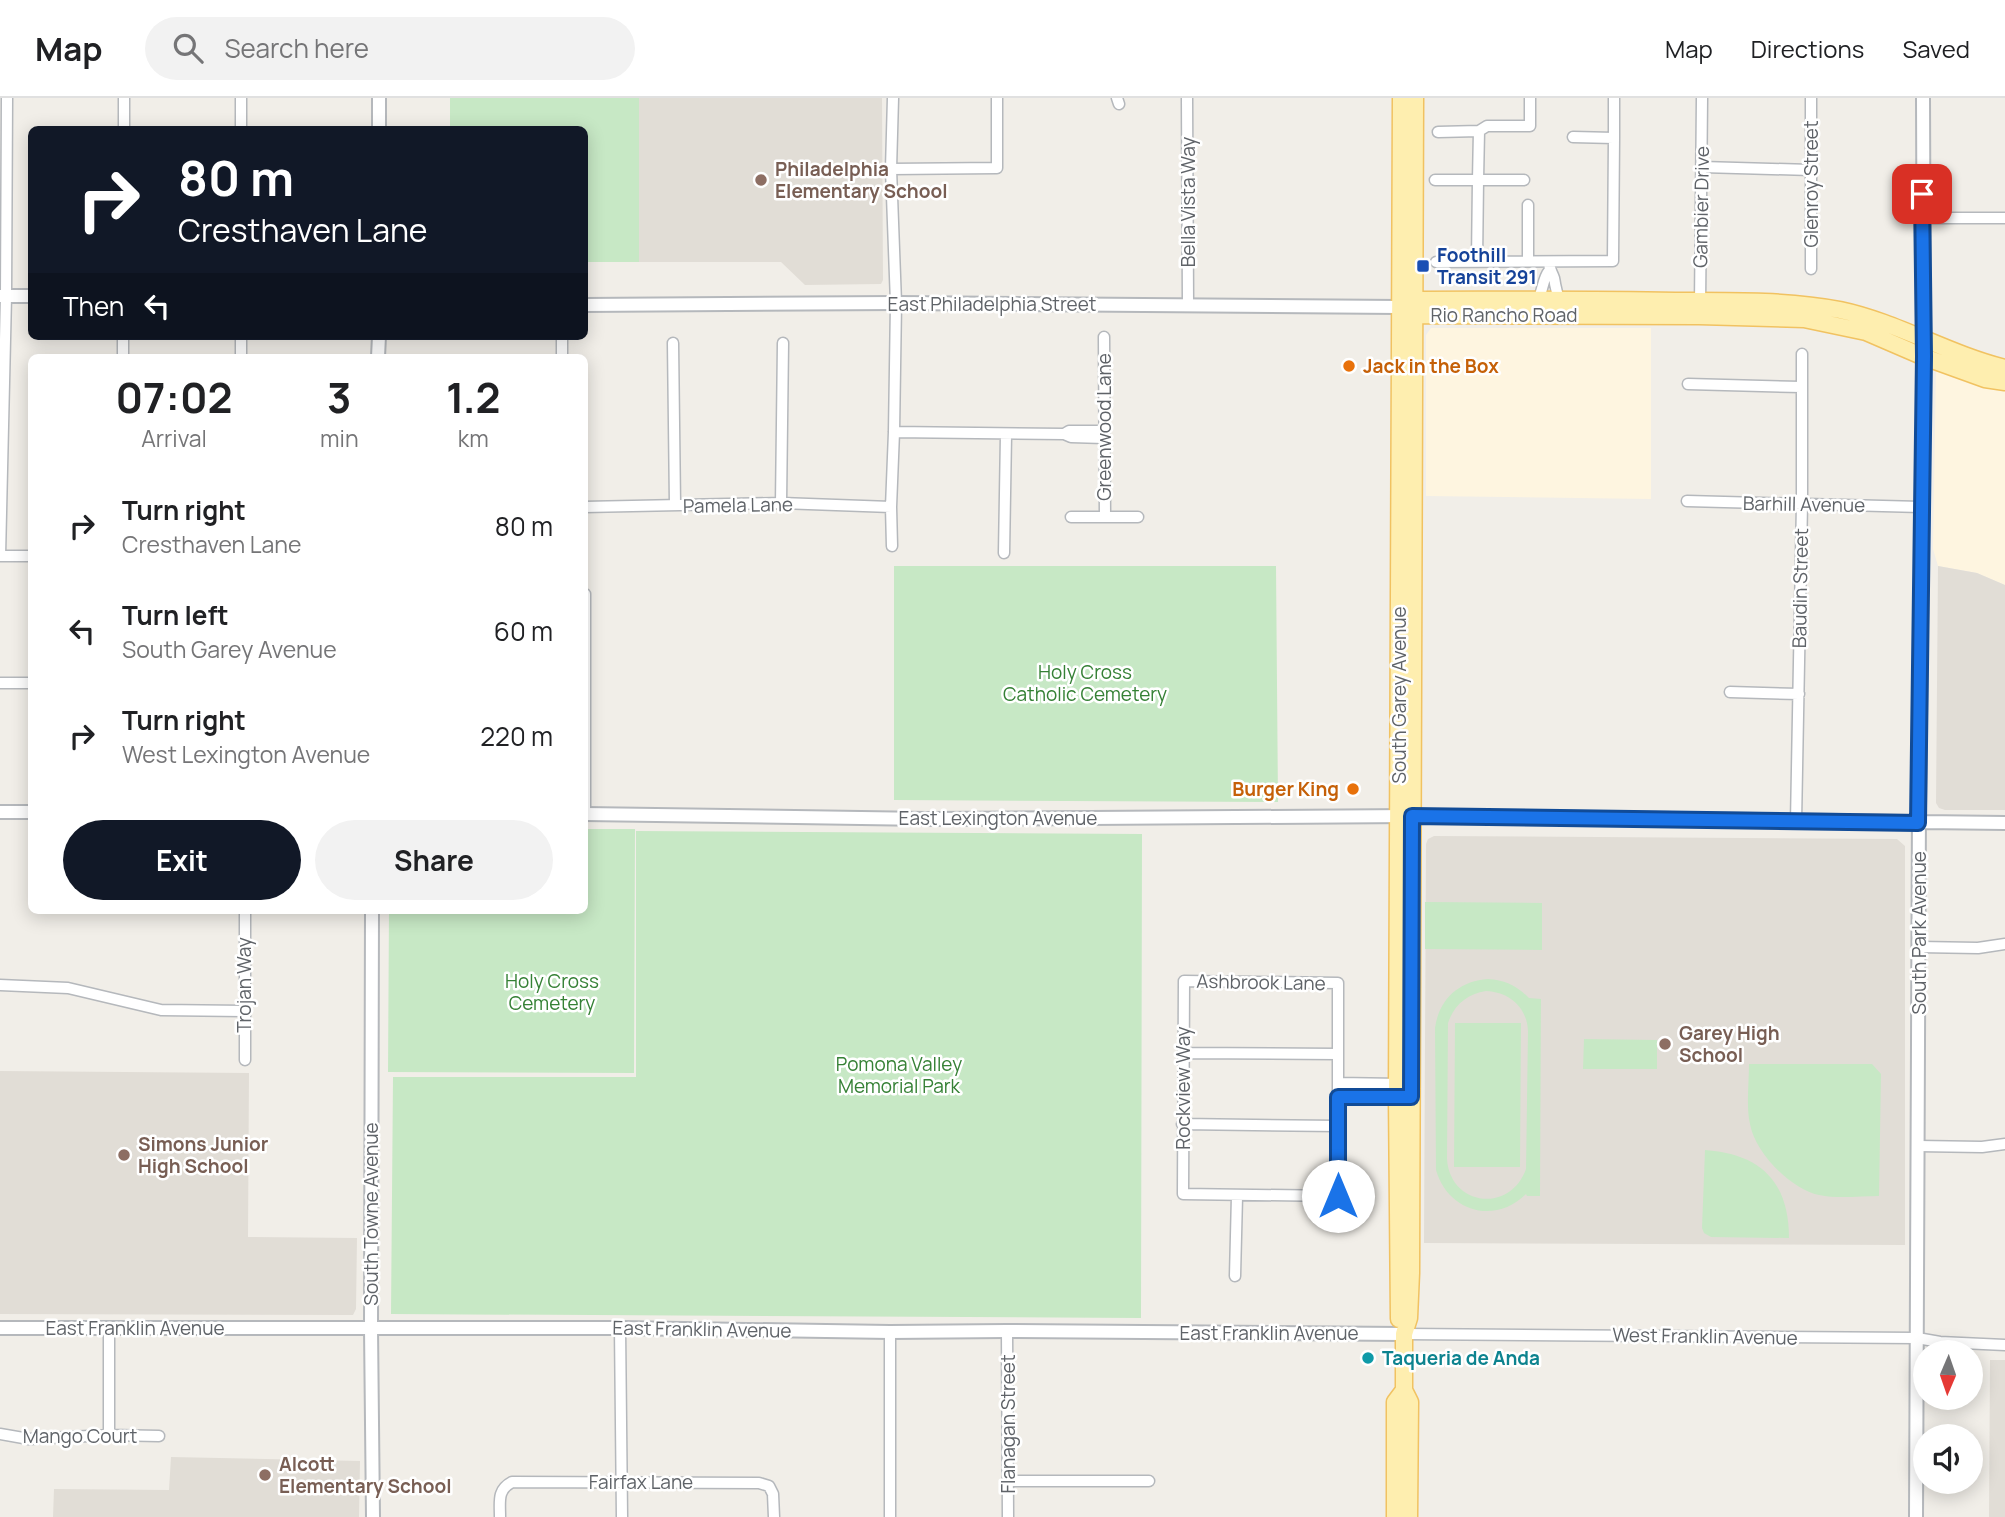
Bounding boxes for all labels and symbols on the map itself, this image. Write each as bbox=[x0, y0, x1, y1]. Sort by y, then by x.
street label: Glenroy Street bbox=[1798, 120, 1824, 248]
street label: Bella Vista Way bbox=[1175, 137, 1201, 267]
street label: Gambier Drive bbox=[1687, 146, 1715, 268]
place label: Philadelphia Elementary School bbox=[775, 156, 948, 204]
pin bbox=[1892, 164, 1952, 224]
marker: Philadelphia Elementary School bbox=[753, 172, 769, 188]
place label: Foothill Transit 291 bbox=[1437, 242, 1537, 290]
marker: Foothill Transit 291 bbox=[1415, 258, 1431, 274]
street label: East Philadelphia Street bbox=[888, 291, 1096, 317]
street label: Rio Rancho Road bbox=[1430, 302, 1578, 328]
street label: Greenwood Lane bbox=[1091, 353, 1117, 501]
place label: Jack in the Box bbox=[1363, 353, 1499, 379]
marker: Jack in the Box bbox=[1341, 358, 1357, 374]
street label: Barhill Avenue bbox=[1743, 490, 1865, 518]
street label: Pamela Lane bbox=[683, 491, 793, 519]
street label: Baudin Street bbox=[1786, 528, 1814, 648]
street label: South Garey Avenue bbox=[1386, 606, 1412, 784]
park label: Holy Cross Catholic Cemetery bbox=[1003, 659, 1167, 707]
place label: Burger King bbox=[1232, 776, 1339, 802]
marker: Burger King bbox=[1345, 781, 1361, 797]
street label: East Lexington Avenue bbox=[899, 805, 1097, 831]
street label: South Park Avenue bbox=[1906, 851, 1932, 1015]
street label: Trojan Way bbox=[231, 937, 257, 1033]
park label: Holy Cross Cemetery bbox=[505, 968, 599, 1016]
street label: Ashbrook Lane bbox=[1196, 968, 1326, 996]
place label: Garey High School bbox=[1679, 1020, 1780, 1068]
street label: Rockview Way bbox=[1170, 1026, 1196, 1150]
marker: Garey High School bbox=[1657, 1036, 1673, 1052]
park label: Pomona Valley Memorial Park bbox=[836, 1051, 962, 1099]
street label: South Towne Avenue bbox=[358, 1122, 384, 1306]
place label: Simons Junior High School bbox=[138, 1131, 269, 1179]
marker: Simons Junior High School bbox=[116, 1147, 132, 1163]
position arrow bbox=[1301, 1159, 1375, 1233]
street label: East Franklin Avenue bbox=[612, 1314, 792, 1344]
street label: East Franklin Avenue bbox=[45, 1315, 225, 1341]
street label: East Franklin Avenue bbox=[1179, 1320, 1359, 1346]
street label: West Franklin Avenue bbox=[1612, 1321, 1798, 1351]
north arrow bbox=[1913, 1340, 1983, 1410]
place label: Taqueria de Anda bbox=[1382, 1345, 1540, 1371]
marker: Taqueria de Anda bbox=[1360, 1350, 1376, 1366]
street label: Flanagan Street bbox=[995, 1354, 1021, 1494]
street label: Mango Court bbox=[23, 1423, 137, 1449]
place label: Alcott Elementary School bbox=[279, 1451, 452, 1499]
marker: Alcott Elementary School bbox=[257, 1467, 273, 1483]
street label: Fairfax Lane bbox=[589, 1469, 693, 1495]

